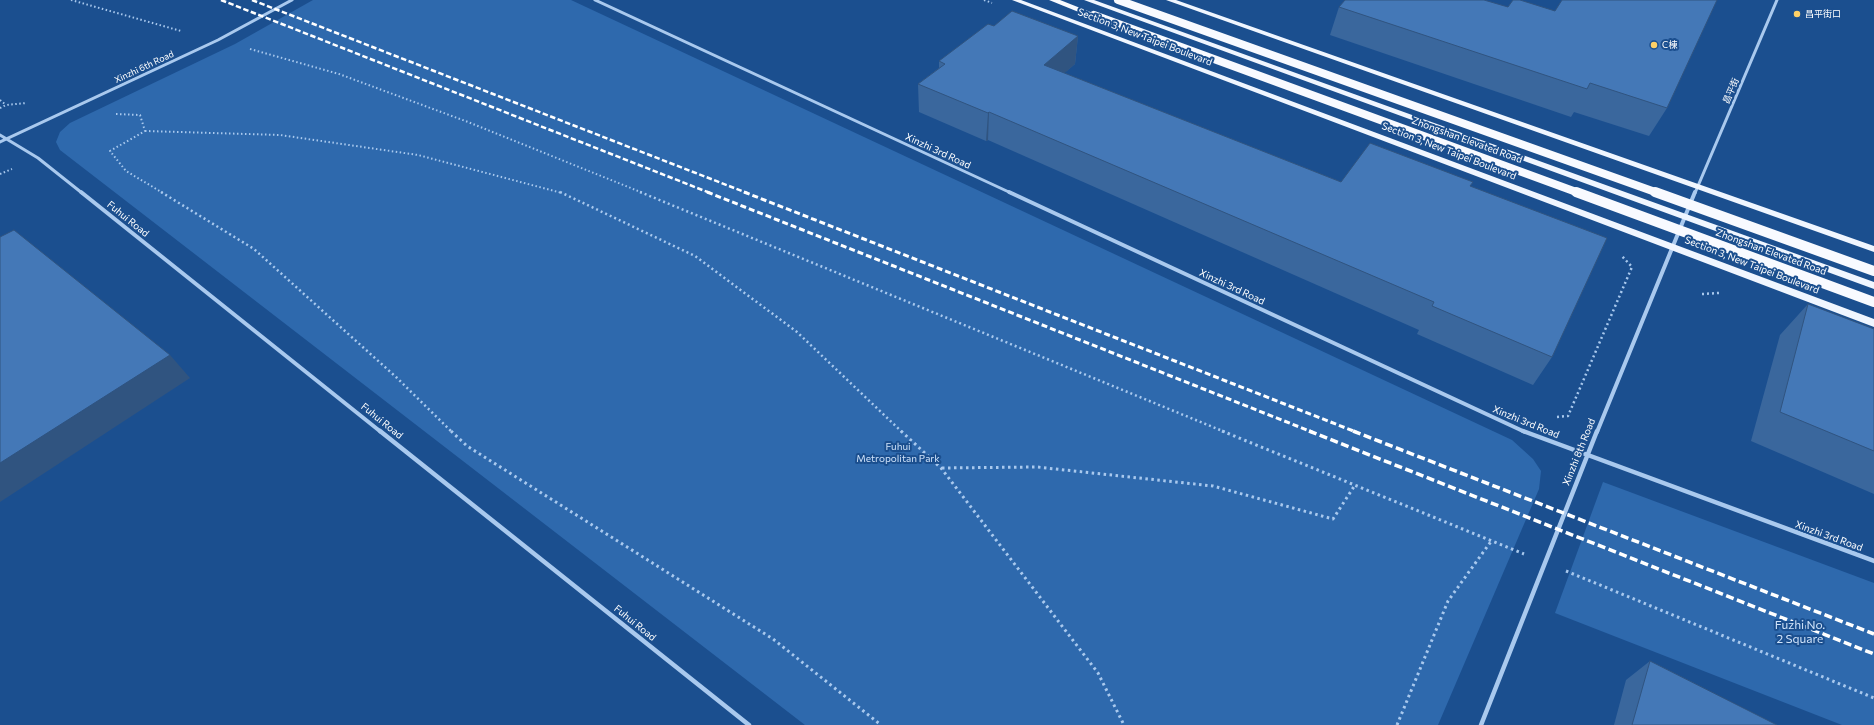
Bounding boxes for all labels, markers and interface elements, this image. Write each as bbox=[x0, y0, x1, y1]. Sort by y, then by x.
street label: Section 3, New Taipei Boulevard bbox=[1076, 6, 1214, 68]
marker: 昌平街口 bbox=[1792, 9, 1802, 19]
place label: 昌平街口 bbox=[1805, 9, 1841, 19]
marker: C棟 bbox=[1649, 40, 1659, 50]
place label: C棟 bbox=[1662, 40, 1677, 50]
street label: Xinzhi 6th Road bbox=[113, 49, 175, 85]
street label: 昌平街 bbox=[1721, 76, 1741, 106]
street label: Zhongshan Elevated Road bbox=[1410, 114, 1524, 166]
street label: Section 3, New Taipei Boulevard bbox=[1380, 120, 1518, 182]
street label: Xinzhi 3rd Road bbox=[903, 131, 973, 171]
street label: Fuhui Road bbox=[105, 199, 151, 239]
street label: Zhongshan Elevated Road bbox=[1714, 226, 1828, 278]
street label: Section 3, New Taipei Boulevard bbox=[1683, 234, 1821, 296]
street label: Xinzhi 3rd Road bbox=[1197, 267, 1267, 307]
street label: Fuhui Road bbox=[359, 401, 405, 441]
street label: Xinzhi 3rd Road bbox=[1491, 403, 1561, 441]
street label: Xinzhi 8th Road bbox=[1560, 417, 1598, 487]
park label: Fuhui Metropolitan Park bbox=[856, 441, 940, 464]
street label: Xinzhi 3rd Road bbox=[1794, 518, 1864, 554]
street label: Fuhui Road bbox=[612, 603, 658, 643]
park label: Fuzhi No. 2 Square bbox=[1775, 618, 1825, 646]

